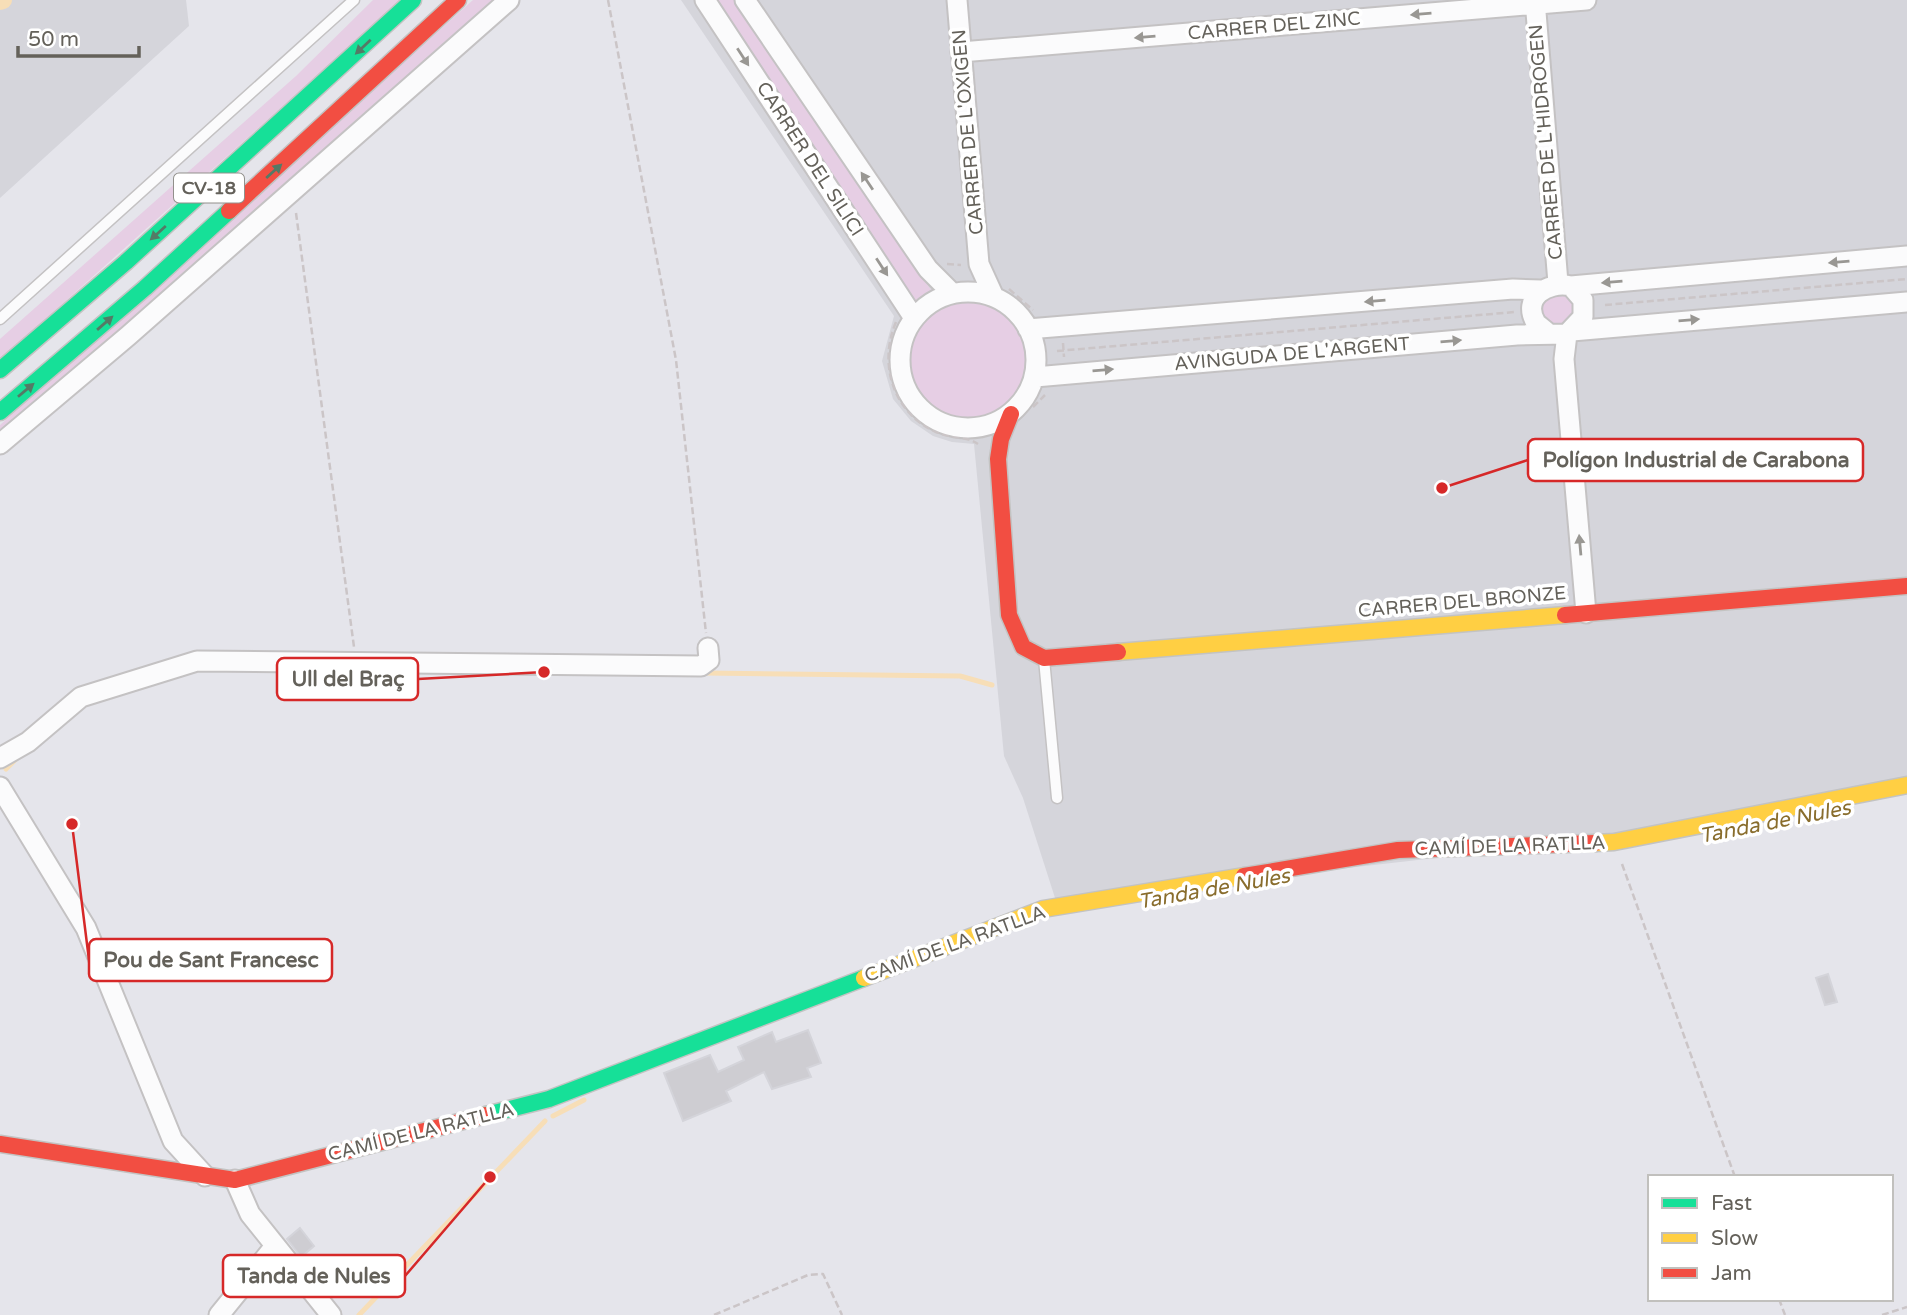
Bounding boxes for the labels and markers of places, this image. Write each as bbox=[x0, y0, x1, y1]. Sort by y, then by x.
callout: Polígon Industrial de Carabona bbox=[1528, 439, 1863, 481]
callout: Ull del Braç bbox=[277, 658, 418, 700]
callout: Pou de Sant Francesc bbox=[89, 939, 332, 981]
callout: Tanda de Nules bbox=[223, 1255, 405, 1297]

